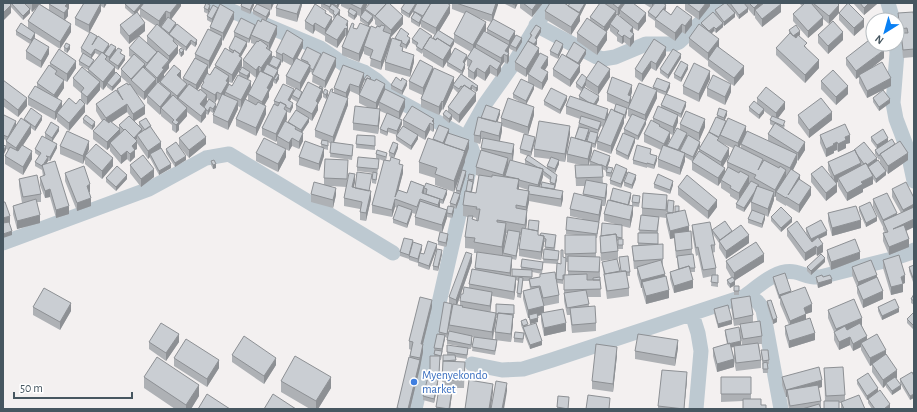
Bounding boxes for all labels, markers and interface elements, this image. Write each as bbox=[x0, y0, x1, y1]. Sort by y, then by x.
north arrow bbox=[865, 12, 905, 52]
text: N bbox=[873, 33, 886, 46]
place label: Myenyekondo market bbox=[422, 369, 488, 395]
scale bar bbox=[14, 374, 132, 400]
marker: Myenyekondo market bbox=[409, 377, 419, 387]
text: 50 m bbox=[20, 382, 43, 394]

